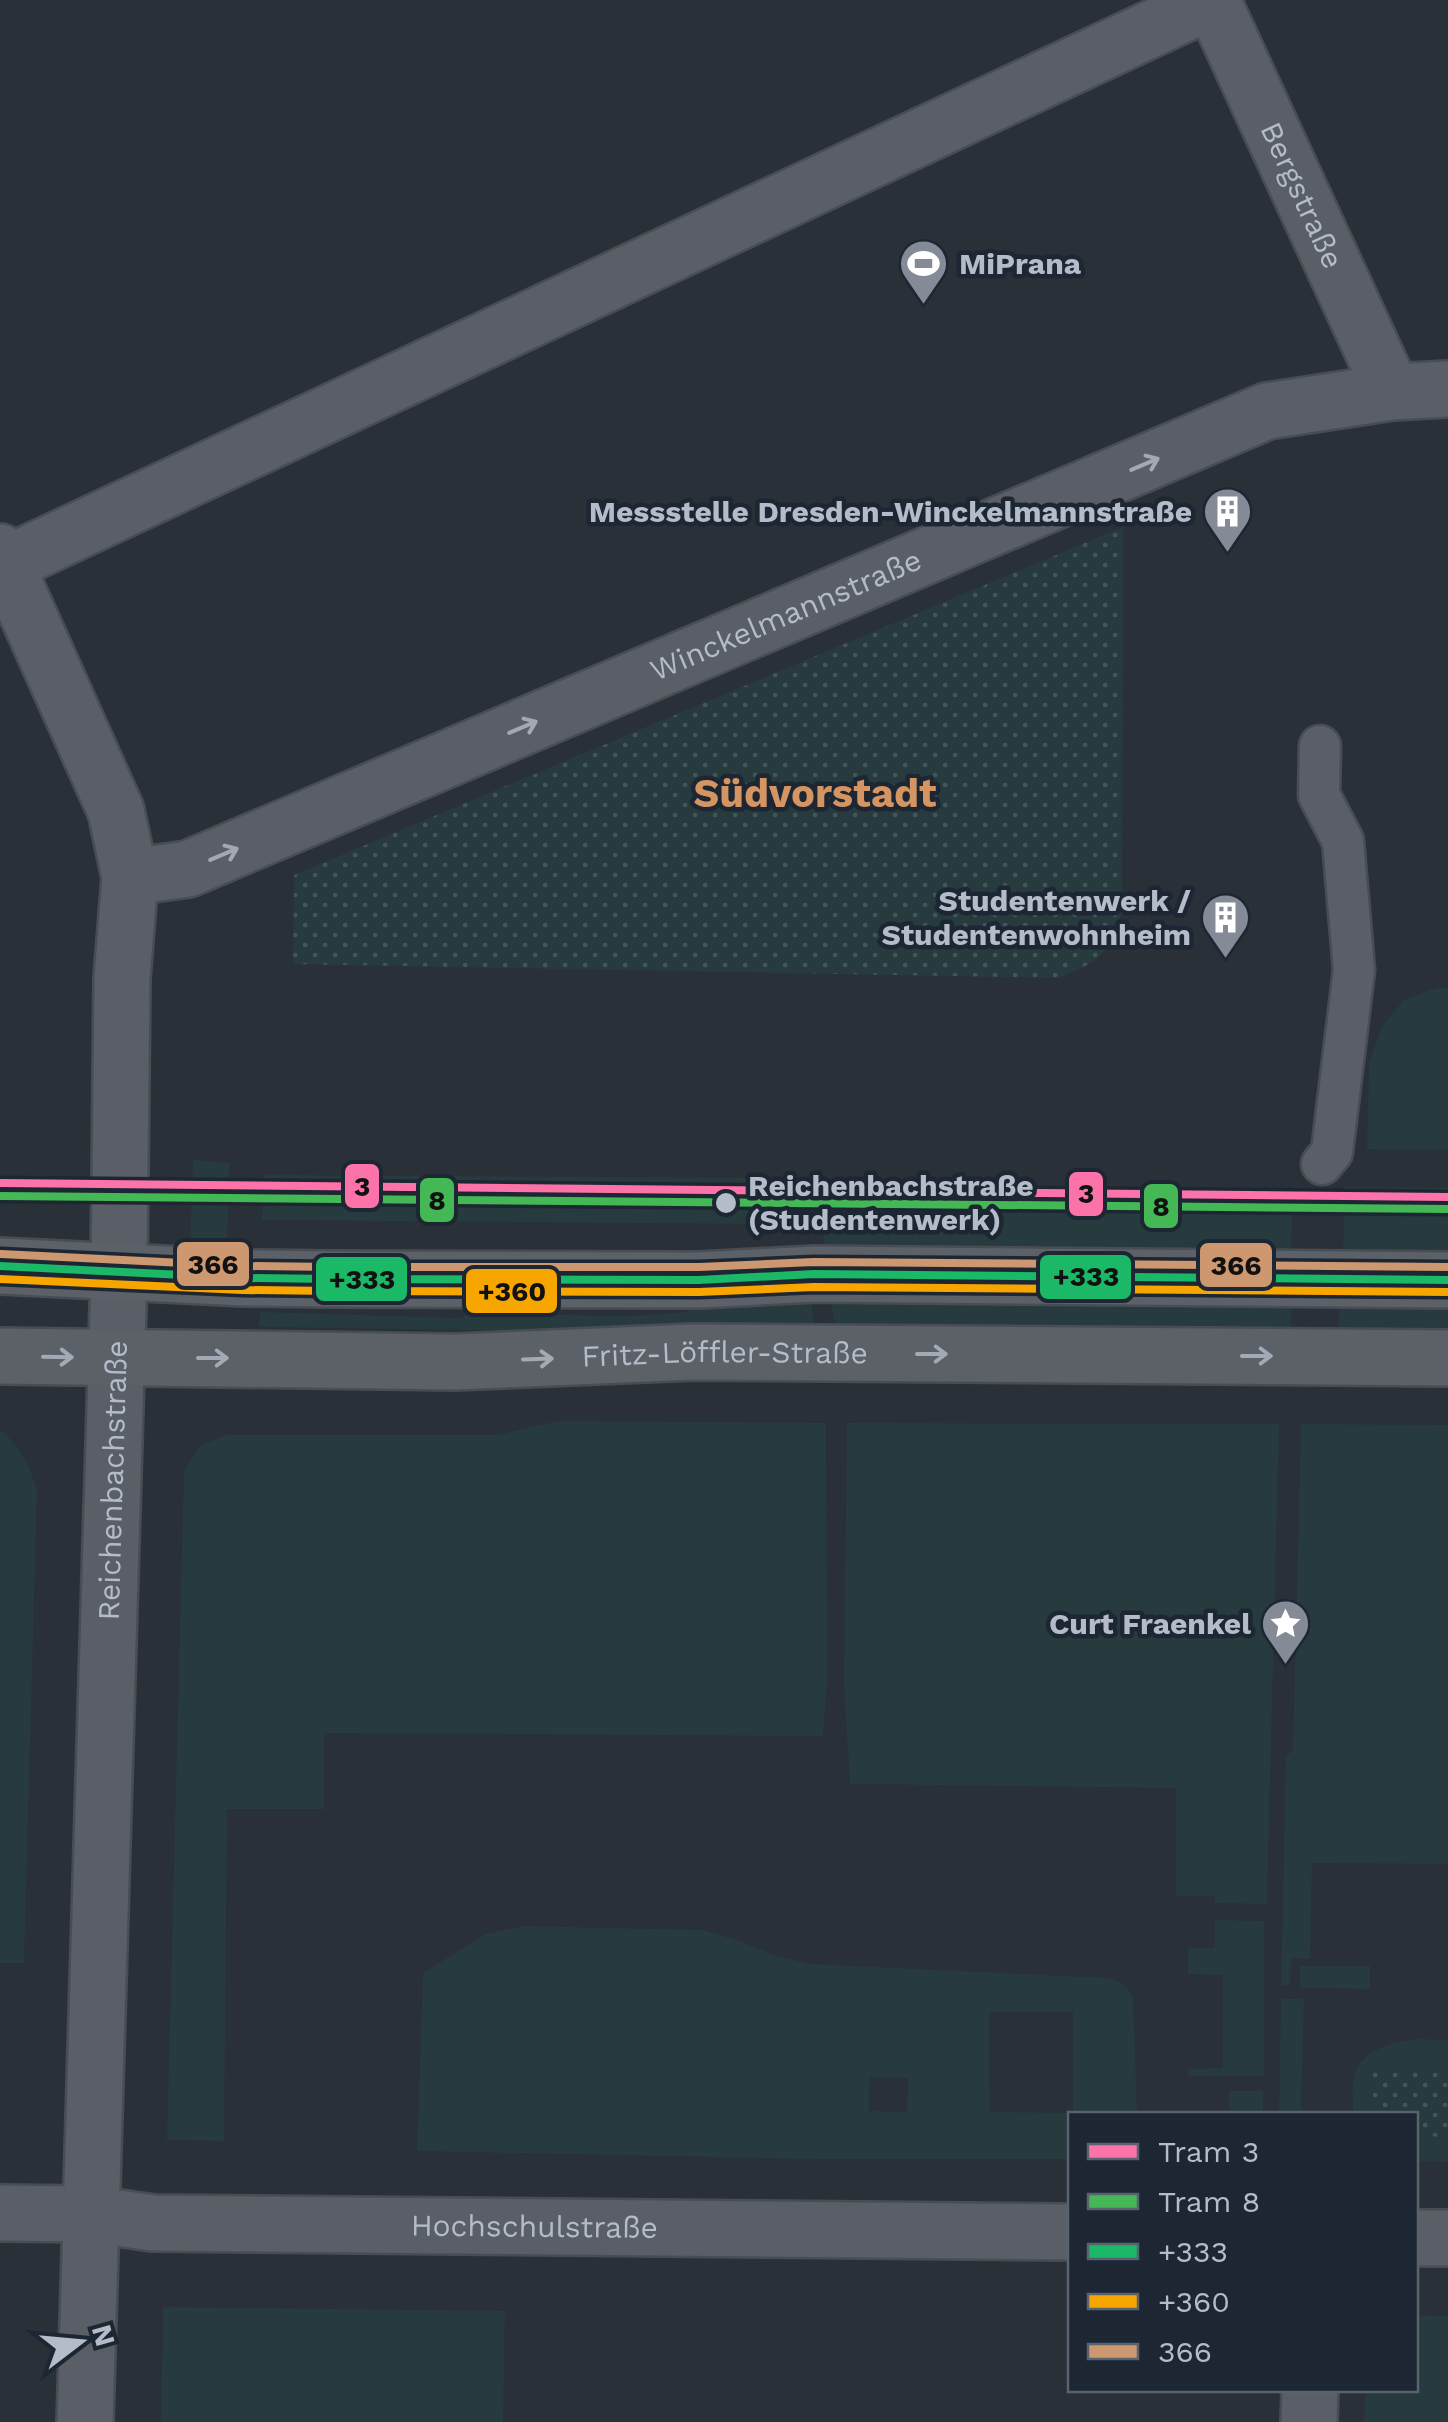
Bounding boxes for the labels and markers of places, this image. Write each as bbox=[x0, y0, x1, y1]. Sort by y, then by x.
sports icon: MiPrana bbox=[898, 238, 950, 306]
place label: MiPrana bbox=[959, 246, 1082, 281]
building icon: Messstelle Dresden-Winckelmannstraße bbox=[1201, 486, 1253, 554]
place label: Messstelle Dresden-Winckelmannstraße bbox=[589, 494, 1192, 529]
place label: Studentenwerk / Studentenwohnheim bbox=[882, 883, 1191, 952]
building icon: Studentenwerk / Studentenwohnheim bbox=[1200, 892, 1252, 960]
place label: Reichenbachstraße (Studentenwerk) bbox=[748, 1168, 1034, 1237]
marker: Reichenbachstraße (Studentenwerk) bbox=[713, 1190, 739, 1216]
place icon: Curt Fraenkel bbox=[1260, 1598, 1312, 1666]
place label: Curt Fraenkel bbox=[1049, 1606, 1251, 1641]

